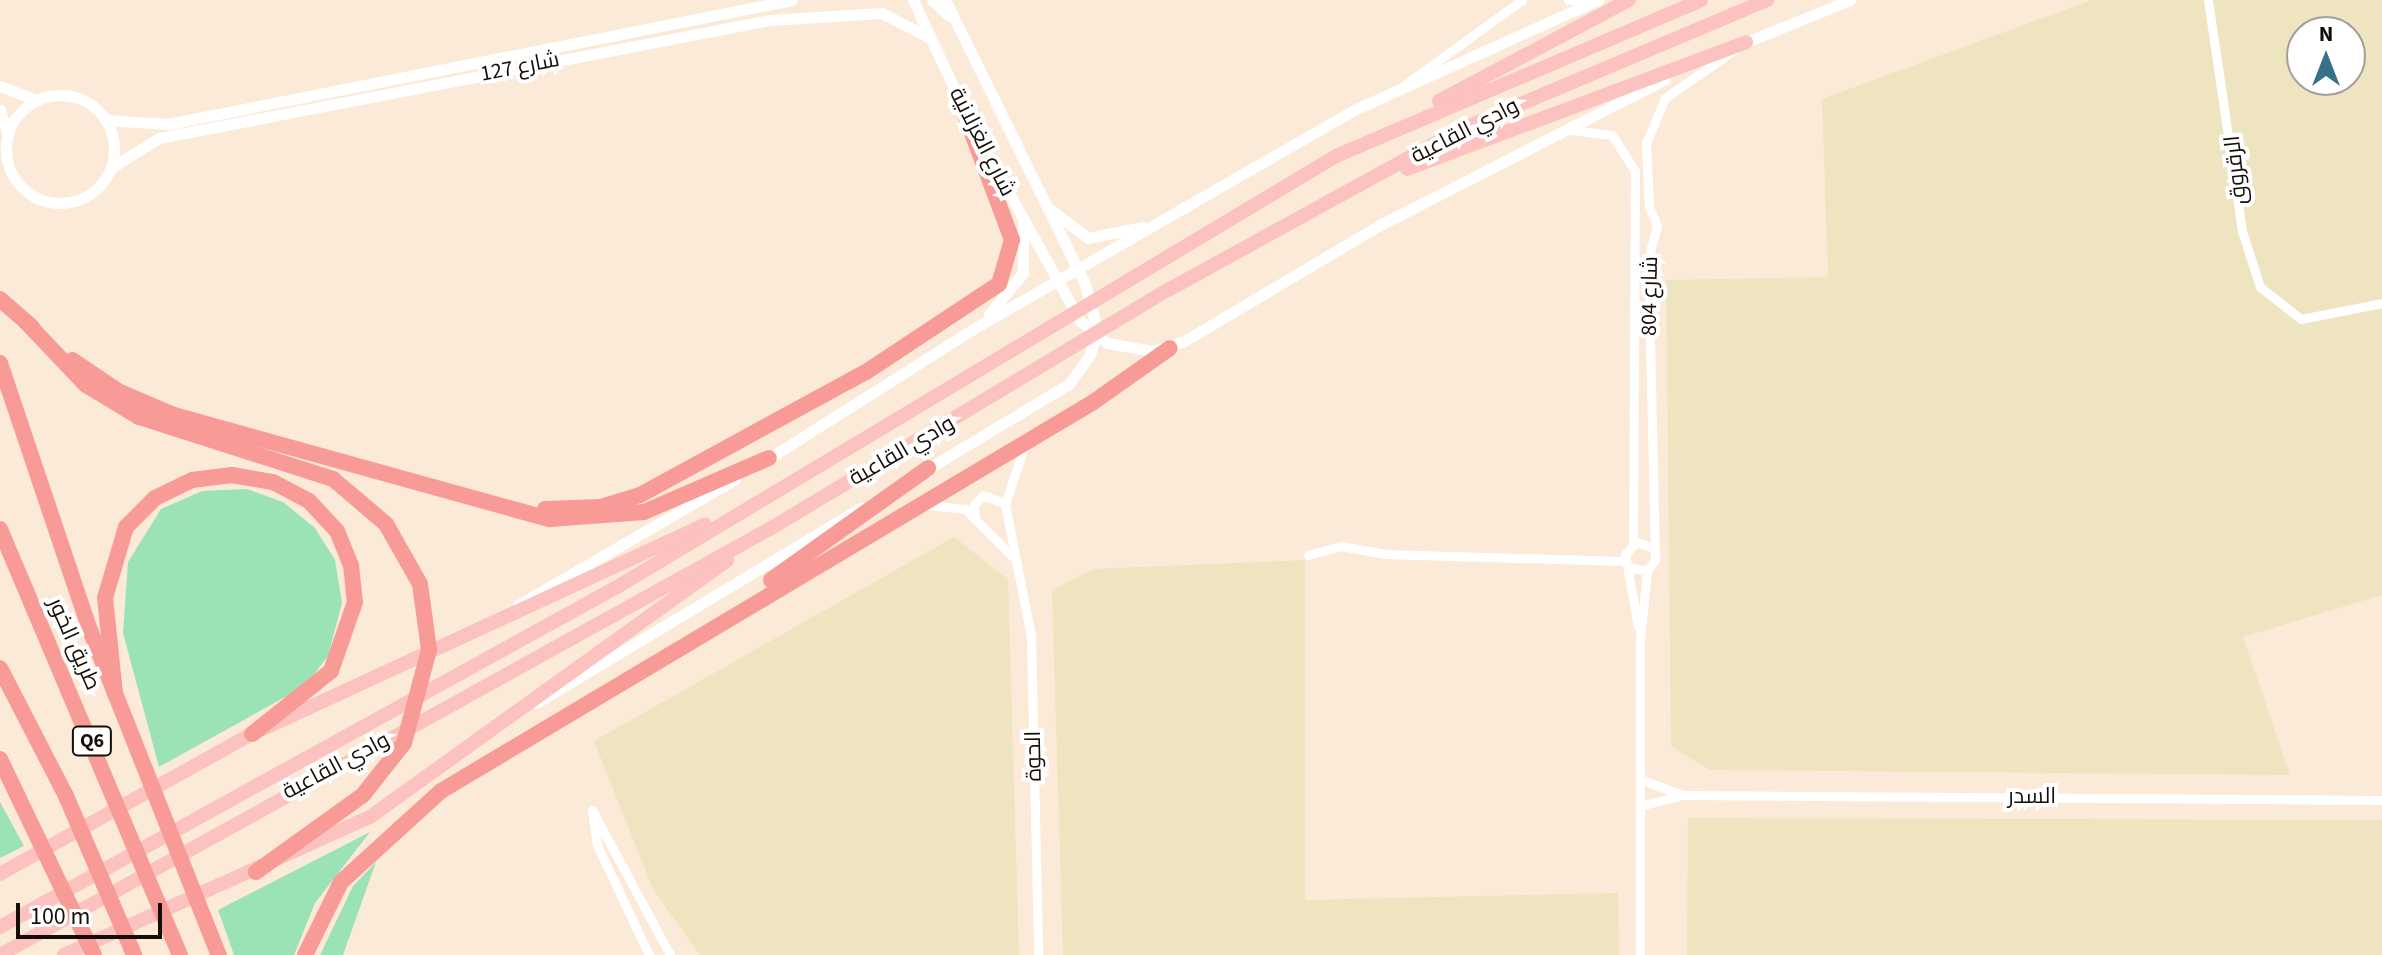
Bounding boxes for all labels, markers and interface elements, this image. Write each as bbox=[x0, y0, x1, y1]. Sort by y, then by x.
north arrow bbox=[2286, 16, 2366, 96]
text: N bbox=[2319, 18, 2333, 50]
street label: شارع 127 bbox=[478, 46, 562, 88]
street label: شارع الغزلانية bbox=[943, 83, 1021, 201]
street label: وادي القاعية bbox=[1407, 93, 1523, 169]
street label: الرقروق bbox=[2219, 134, 2253, 206]
street label: شارع 804 bbox=[1636, 256, 1664, 336]
street label: وادي القاعية bbox=[845, 410, 959, 492]
street label: طريق الخور bbox=[42, 594, 106, 694]
road number: Q6 bbox=[70, 725, 114, 757]
street label: وادي القاعية bbox=[278, 727, 394, 805]
street label: الحوة bbox=[1020, 730, 1048, 782]
street label: السدر bbox=[2008, 784, 2056, 810]
scale bar bbox=[20, 887, 166, 937]
text: 100 m bbox=[30, 899, 90, 934]

